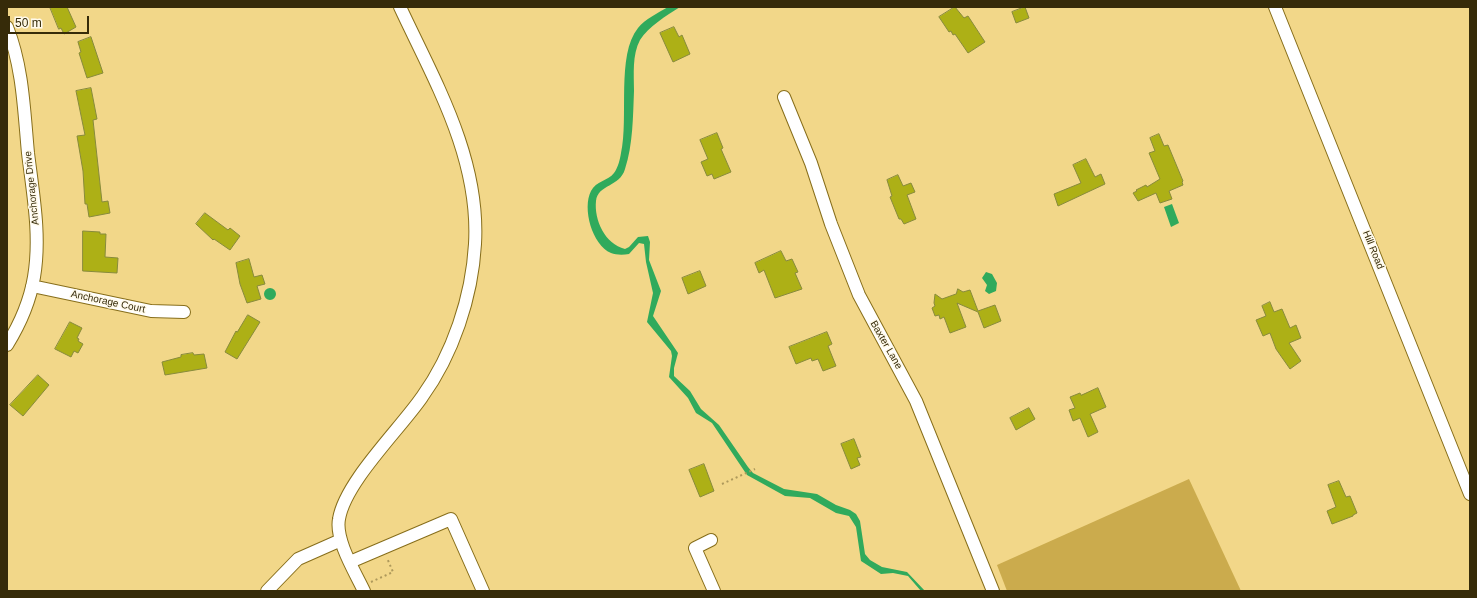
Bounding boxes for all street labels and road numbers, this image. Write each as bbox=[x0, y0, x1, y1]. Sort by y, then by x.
street label: Anchorage Drive bbox=[22, 150, 42, 226]
street label: Hill Road bbox=[1360, 229, 1386, 271]
street label: Anchorage Court bbox=[70, 288, 146, 316]
street label: Baxter Lane bbox=[867, 319, 905, 371]

